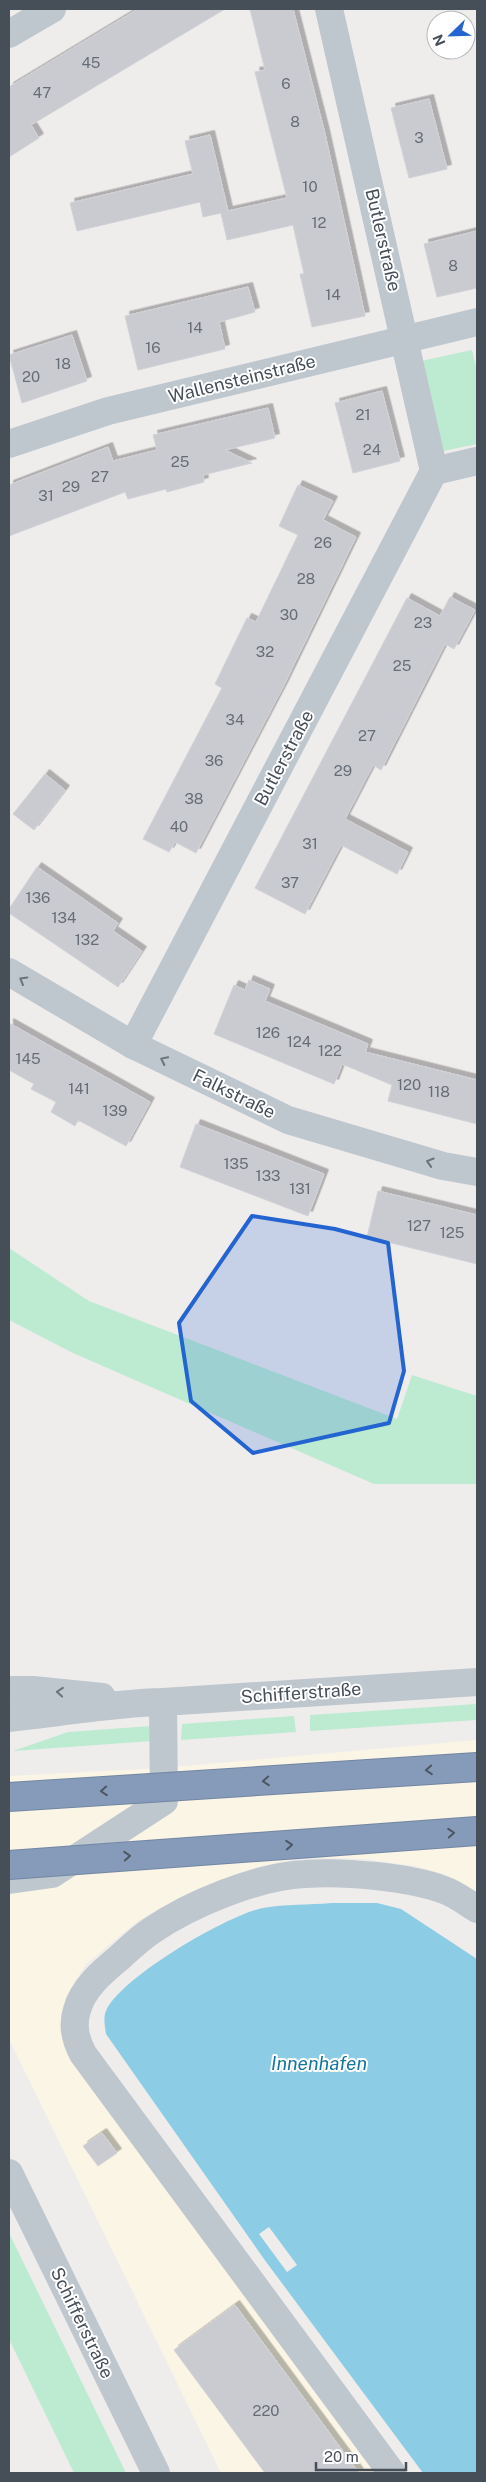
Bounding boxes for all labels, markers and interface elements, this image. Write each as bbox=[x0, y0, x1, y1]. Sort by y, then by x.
north arrow bbox=[426, 10, 476, 60]
text: N bbox=[430, 32, 449, 48]
house number: 45 bbox=[82, 54, 100, 71]
house number: 6 bbox=[281, 75, 291, 92]
house number: 47 bbox=[33, 84, 51, 101]
house number: 8 bbox=[290, 113, 300, 130]
house number: 3 bbox=[414, 129, 424, 146]
house number: 10 bbox=[302, 178, 318, 195]
street label: Butlerstraße bbox=[361, 186, 406, 293]
house number: 12 bbox=[311, 214, 327, 231]
house number: 8 bbox=[448, 257, 458, 274]
house number: 14 bbox=[325, 286, 341, 303]
house number: 14 bbox=[187, 319, 203, 336]
house number: 16 bbox=[145, 339, 161, 356]
street label: Wallensteinstraße bbox=[166, 350, 318, 407]
house number: 18 bbox=[55, 355, 71, 372]
house number: 20 bbox=[22, 368, 40, 385]
house number: 21 bbox=[355, 406, 371, 423]
house number: 24 bbox=[363, 441, 381, 458]
house number: 25 bbox=[171, 453, 189, 470]
house number: 27 bbox=[91, 468, 109, 485]
house number: 29 bbox=[62, 478, 80, 495]
house number: 31 bbox=[38, 487, 54, 504]
house number: 26 bbox=[314, 534, 332, 551]
house number: 28 bbox=[297, 570, 315, 587]
house number: 30 bbox=[280, 606, 298, 623]
house number: 23 bbox=[414, 614, 432, 631]
house number: 32 bbox=[256, 643, 274, 660]
house number: 25 bbox=[393, 657, 411, 674]
street label: Butlerstraße bbox=[250, 706, 317, 809]
house number: 34 bbox=[226, 711, 244, 728]
house number: 27 bbox=[358, 727, 376, 744]
house number: 36 bbox=[205, 752, 223, 769]
house number: 29 bbox=[334, 762, 352, 779]
house number: 38 bbox=[184, 790, 204, 807]
house number: 40 bbox=[170, 818, 188, 835]
house number: 31 bbox=[302, 835, 318, 852]
house number: 37 bbox=[281, 874, 299, 891]
house number: 136 bbox=[26, 889, 50, 906]
house number: 134 bbox=[52, 909, 76, 926]
house number: 132 bbox=[75, 931, 99, 948]
one-way arrow bbox=[19, 977, 28, 987]
house number: 126 bbox=[256, 1024, 280, 1041]
house number: 124 bbox=[287, 1033, 311, 1050]
house number: 122 bbox=[318, 1042, 342, 1059]
house number: 145 bbox=[15, 1050, 41, 1067]
one-way arrow bbox=[161, 1056, 170, 1066]
street label: Falkstraße bbox=[190, 1065, 279, 1123]
house number: 120 bbox=[397, 1076, 421, 1093]
house number: 141 bbox=[68, 1080, 90, 1097]
house number: 118 bbox=[428, 1083, 450, 1100]
house number: 139 bbox=[103, 1102, 127, 1119]
house number: 135 bbox=[223, 1155, 249, 1172]
one-way arrow bbox=[426, 1157, 434, 1167]
house number: 133 bbox=[256, 1167, 280, 1184]
house number: 131 bbox=[289, 1180, 311, 1197]
house number: 127 bbox=[407, 1217, 431, 1234]
house number: 125 bbox=[440, 1224, 464, 1241]
street label: Schifferstraße bbox=[240, 1678, 362, 1707]
one-way arrow bbox=[56, 1687, 64, 1698]
one-way arrow bbox=[424, 1765, 432, 1776]
one-way arrow bbox=[262, 1775, 270, 1786]
one-way arrow bbox=[100, 1786, 108, 1797]
one-way arrow bbox=[448, 1828, 456, 1839]
one-way arrow bbox=[286, 1839, 294, 1850]
one-way arrow bbox=[123, 1851, 131, 1862]
water label: Innenhafen bbox=[271, 2052, 367, 2074]
street label: Schifferstraße bbox=[47, 2264, 118, 2382]
house number: 220 bbox=[252, 2402, 280, 2419]
scale bar bbox=[316, 2440, 406, 2472]
text: 20 m bbox=[324, 2448, 359, 2465]

